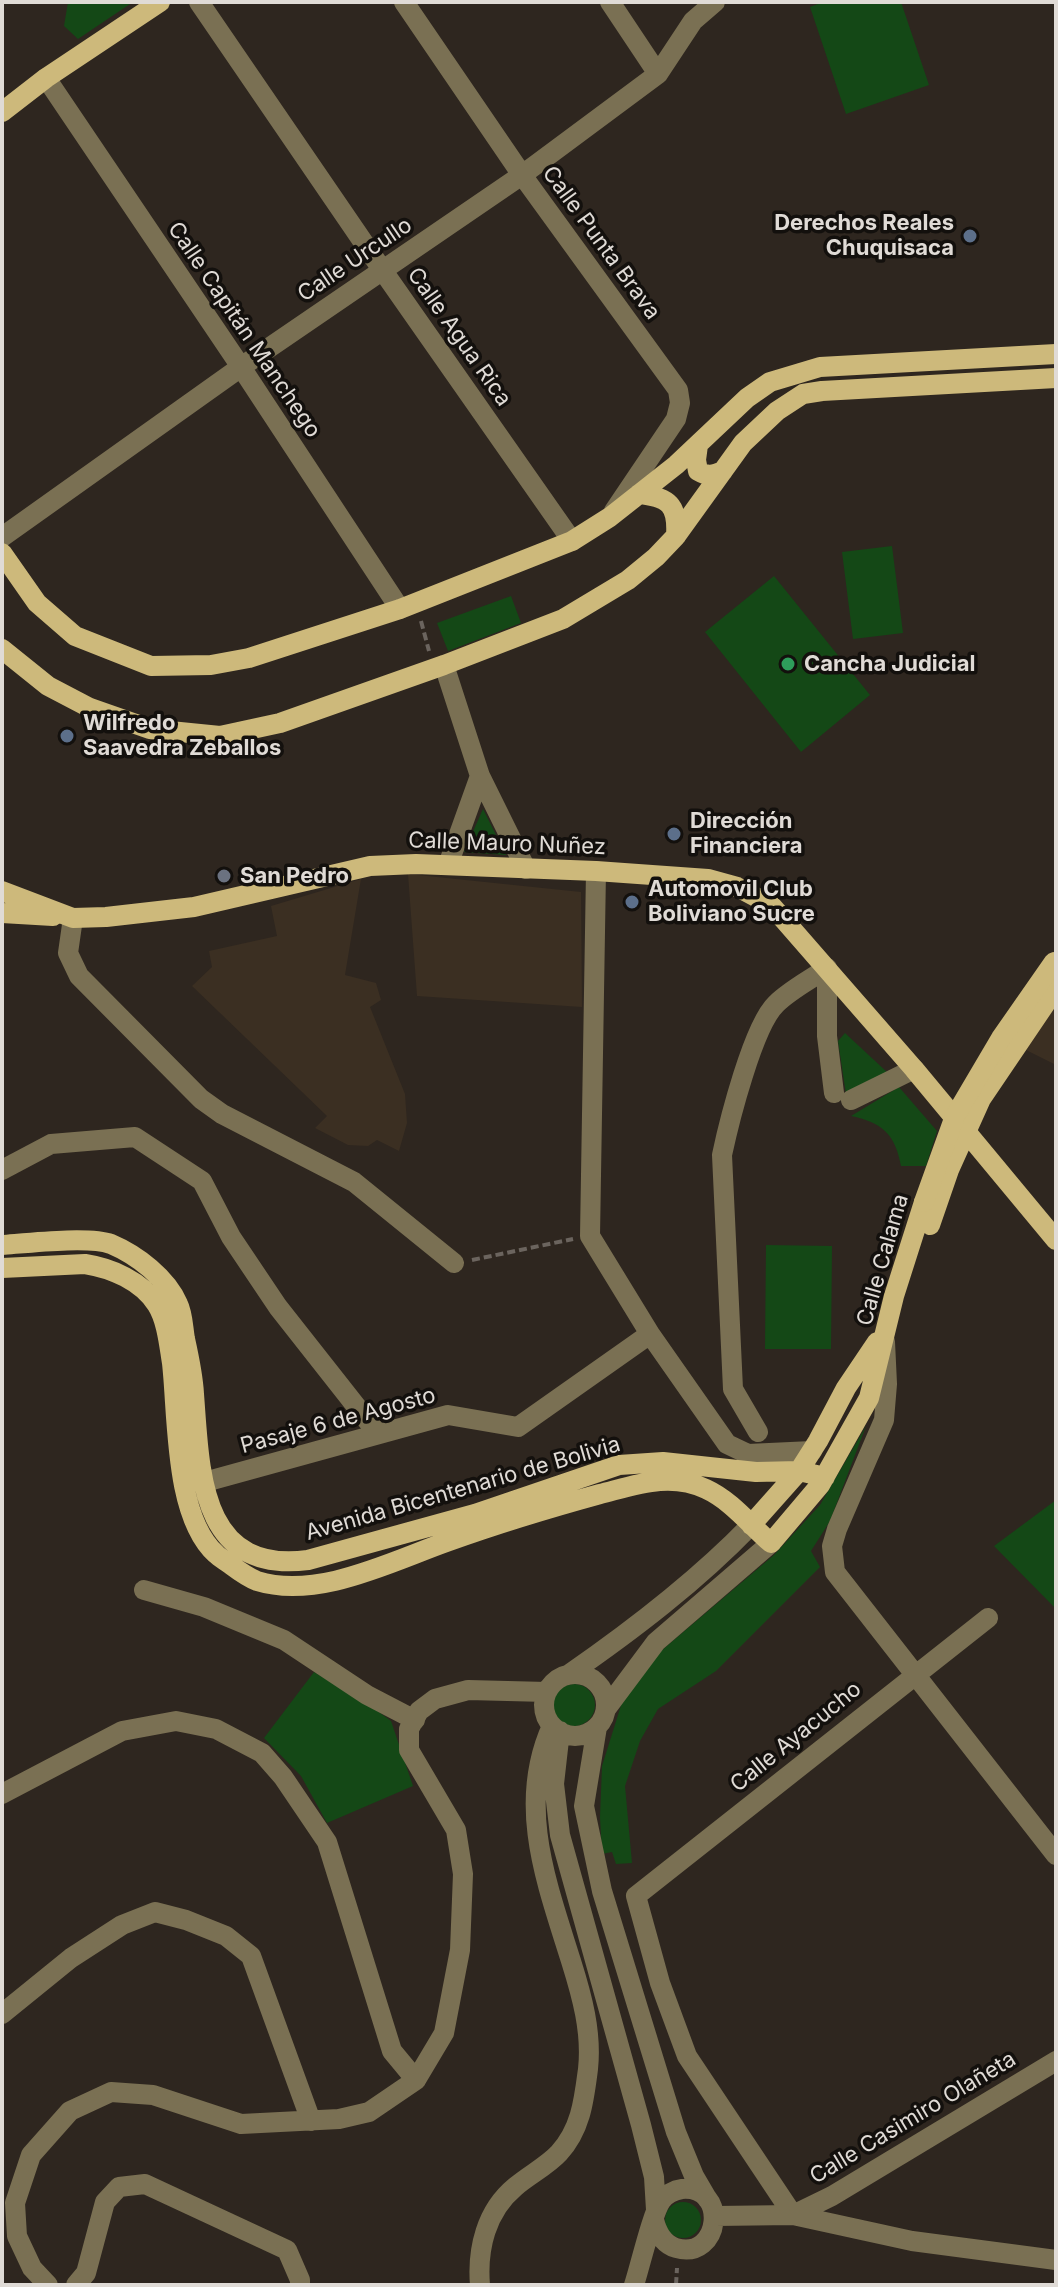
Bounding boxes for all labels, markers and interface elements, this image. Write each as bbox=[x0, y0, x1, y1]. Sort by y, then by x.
street label: Calle Punta Brava bbox=[536, 161, 666, 325]
place label: Derechos Reales Chuquisaca bbox=[774, 210, 954, 262]
street label: Calle Urcullo bbox=[293, 212, 417, 308]
street label: Calle Capitán Manchego bbox=[162, 217, 326, 443]
marker: Derechos Reales Chuquisaca bbox=[961, 227, 979, 245]
street label: Calle Agua Rica bbox=[401, 263, 517, 411]
place label: Cancha Judicial bbox=[804, 651, 975, 677]
marker: Cancha Judicial bbox=[779, 655, 797, 673]
place label: Wilfredo Saavedra Zeballos bbox=[83, 710, 281, 762]
marker: Wilfredo Saavedra Zeballos bbox=[58, 727, 76, 745]
place label: Dirección Financiera bbox=[690, 808, 802, 860]
marker: Dirección Financiera bbox=[665, 825, 683, 843]
street label: Calle Mauro Nuñez bbox=[408, 827, 606, 861]
place label: San Pedro bbox=[240, 863, 349, 889]
marker: San Pedro bbox=[215, 867, 233, 885]
place label: Automovil Club Boliviano Sucre bbox=[648, 876, 815, 928]
marker: Automovil Club Boliviano Sucre bbox=[623, 893, 641, 911]
street label: Calle Calama bbox=[852, 1191, 914, 1329]
street label: Pasaje 6 de Agosto bbox=[238, 1382, 438, 1460]
street label: Avenida Bicentenario de Bolivia bbox=[303, 1431, 623, 1547]
street label: Calle Ayacucho bbox=[725, 1676, 867, 1798]
street label: Calle Casimiro Olañeta bbox=[805, 2046, 1021, 2190]

